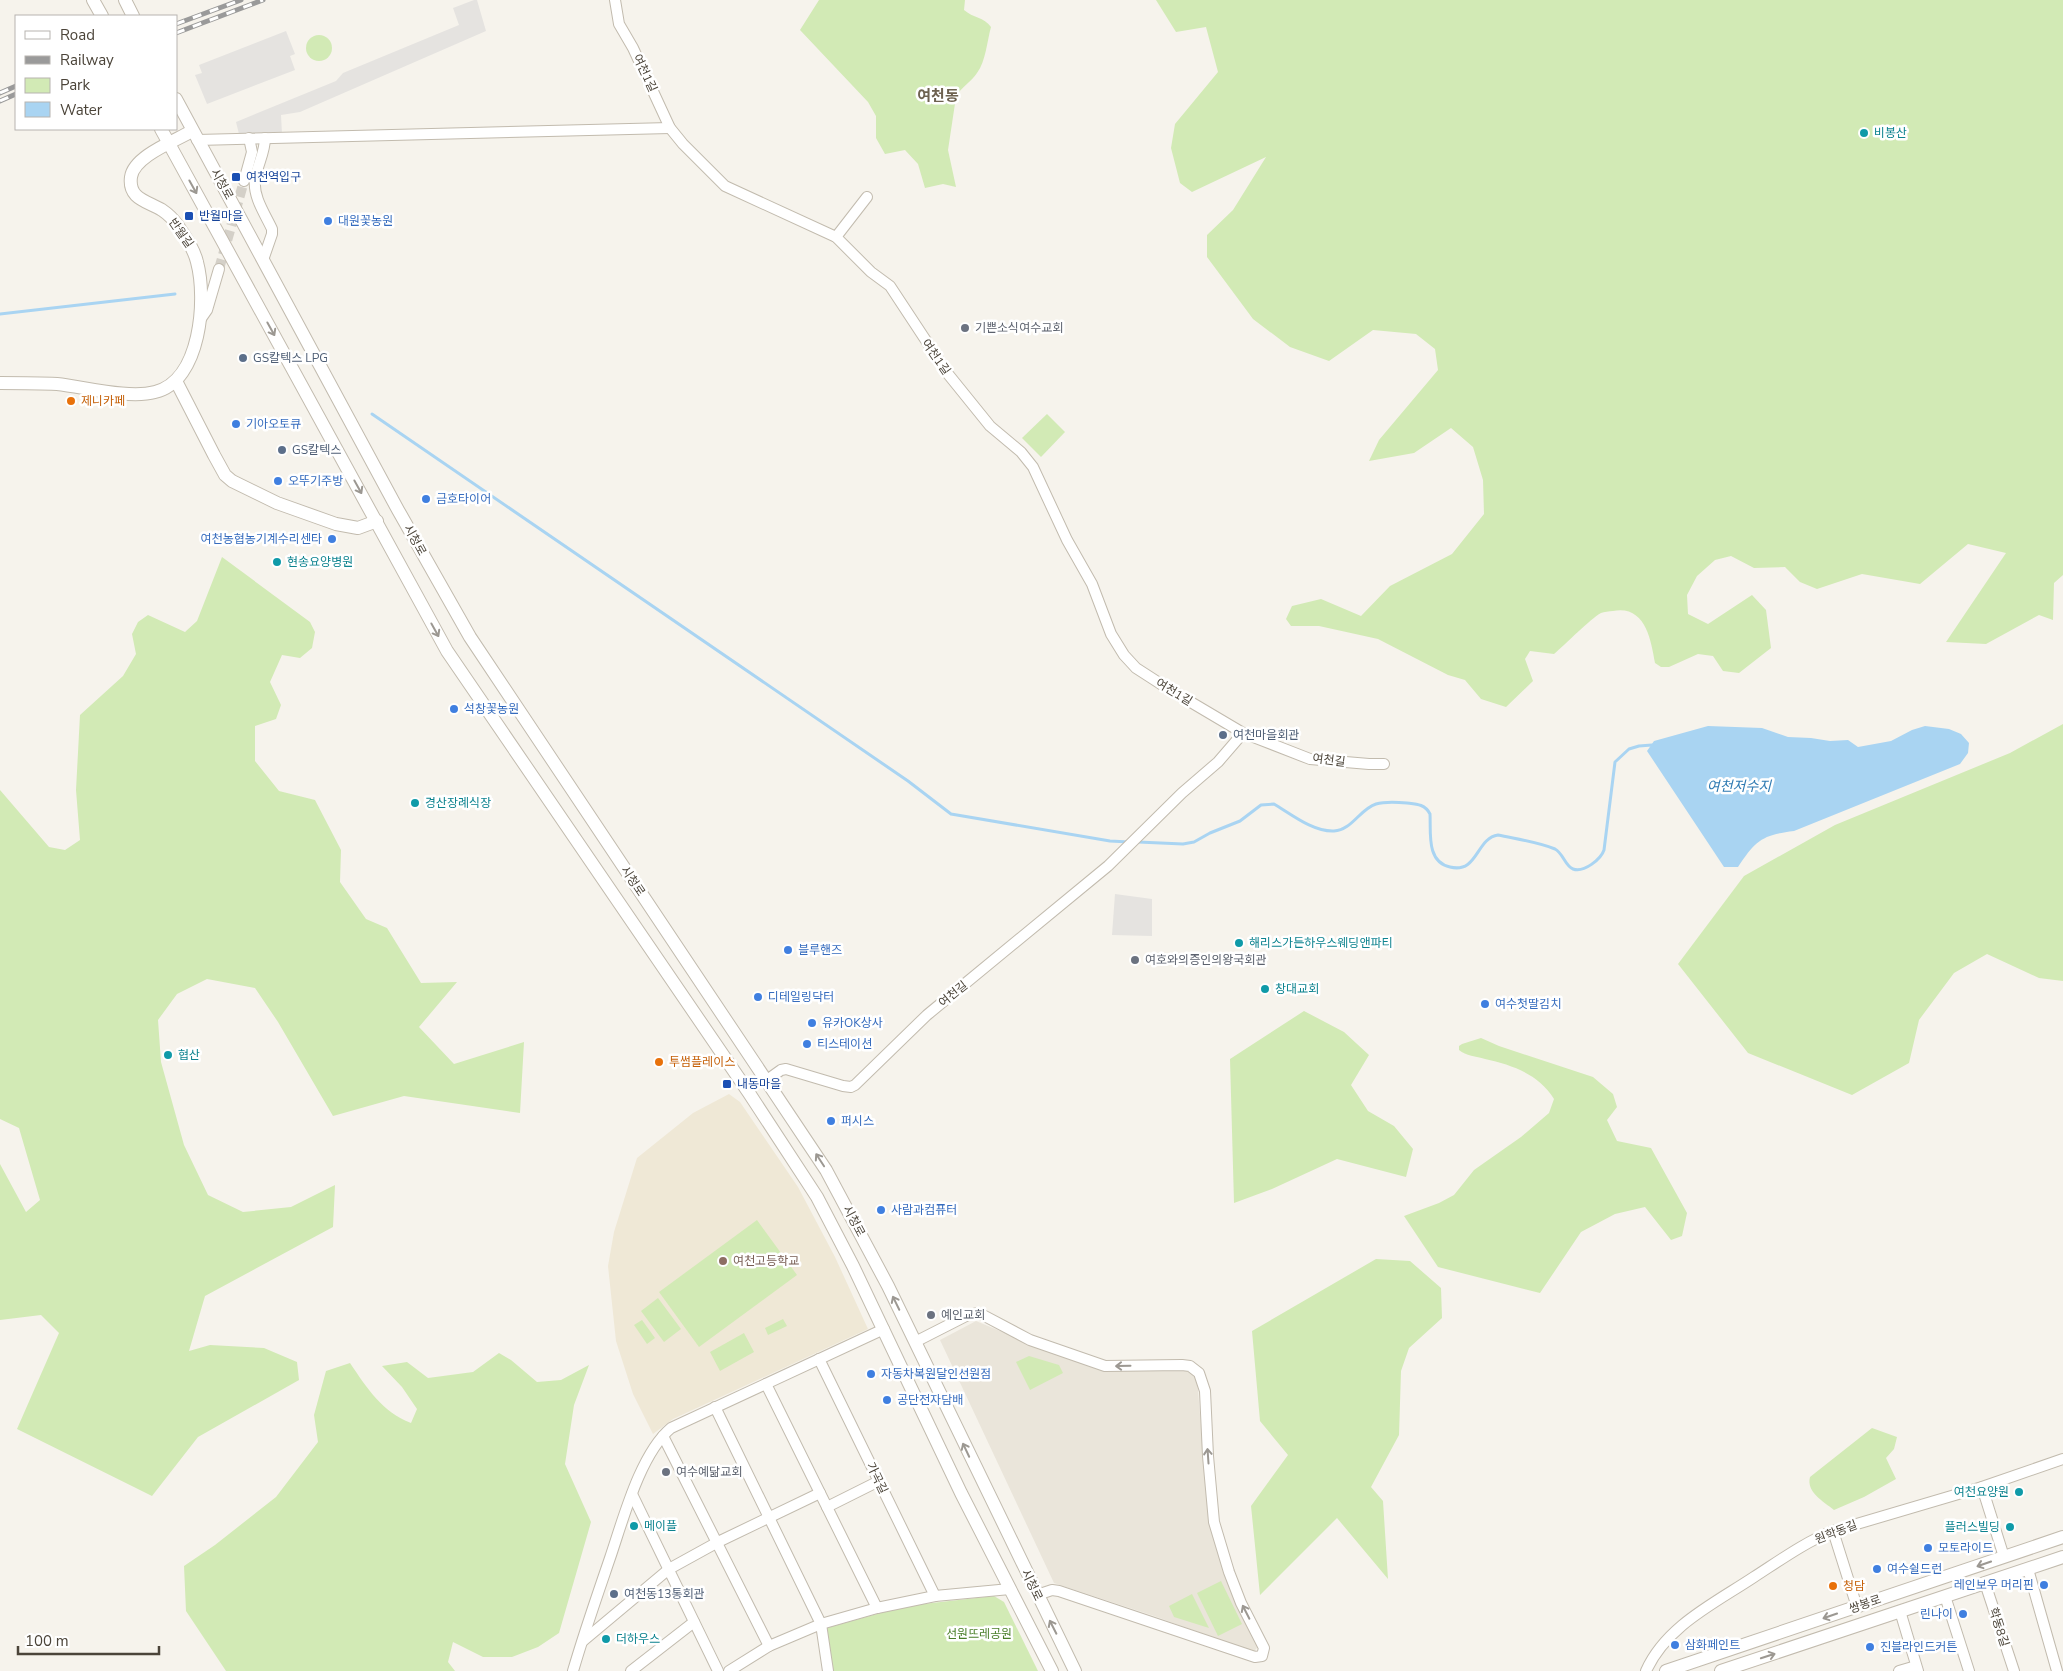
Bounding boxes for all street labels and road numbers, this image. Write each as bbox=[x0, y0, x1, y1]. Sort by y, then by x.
street label: 여천1길 bbox=[629, 51, 661, 95]
street label: 시청로 bbox=[207, 166, 237, 202]
street label: 반월길 bbox=[165, 215, 197, 251]
street label: 여천1길 bbox=[918, 336, 954, 378]
street label: 시청로 bbox=[400, 522, 430, 558]
street label: 여천1길 bbox=[1153, 675, 1195, 709]
street label: 여천길 bbox=[1312, 750, 1346, 770]
street label: 시청로 bbox=[617, 863, 649, 899]
street label: 여천길 bbox=[935, 977, 971, 1011]
street label: 시청로 bbox=[839, 1203, 869, 1239]
street label: 가곡길 bbox=[863, 1460, 891, 1496]
street label: 원학동길 bbox=[1813, 1517, 1859, 1547]
street label: 시청로 bbox=[1018, 1567, 1046, 1603]
street label: 쌍봉로 bbox=[1847, 1591, 1883, 1617]
street label: 학동8길 bbox=[1985, 1605, 2013, 1649]

